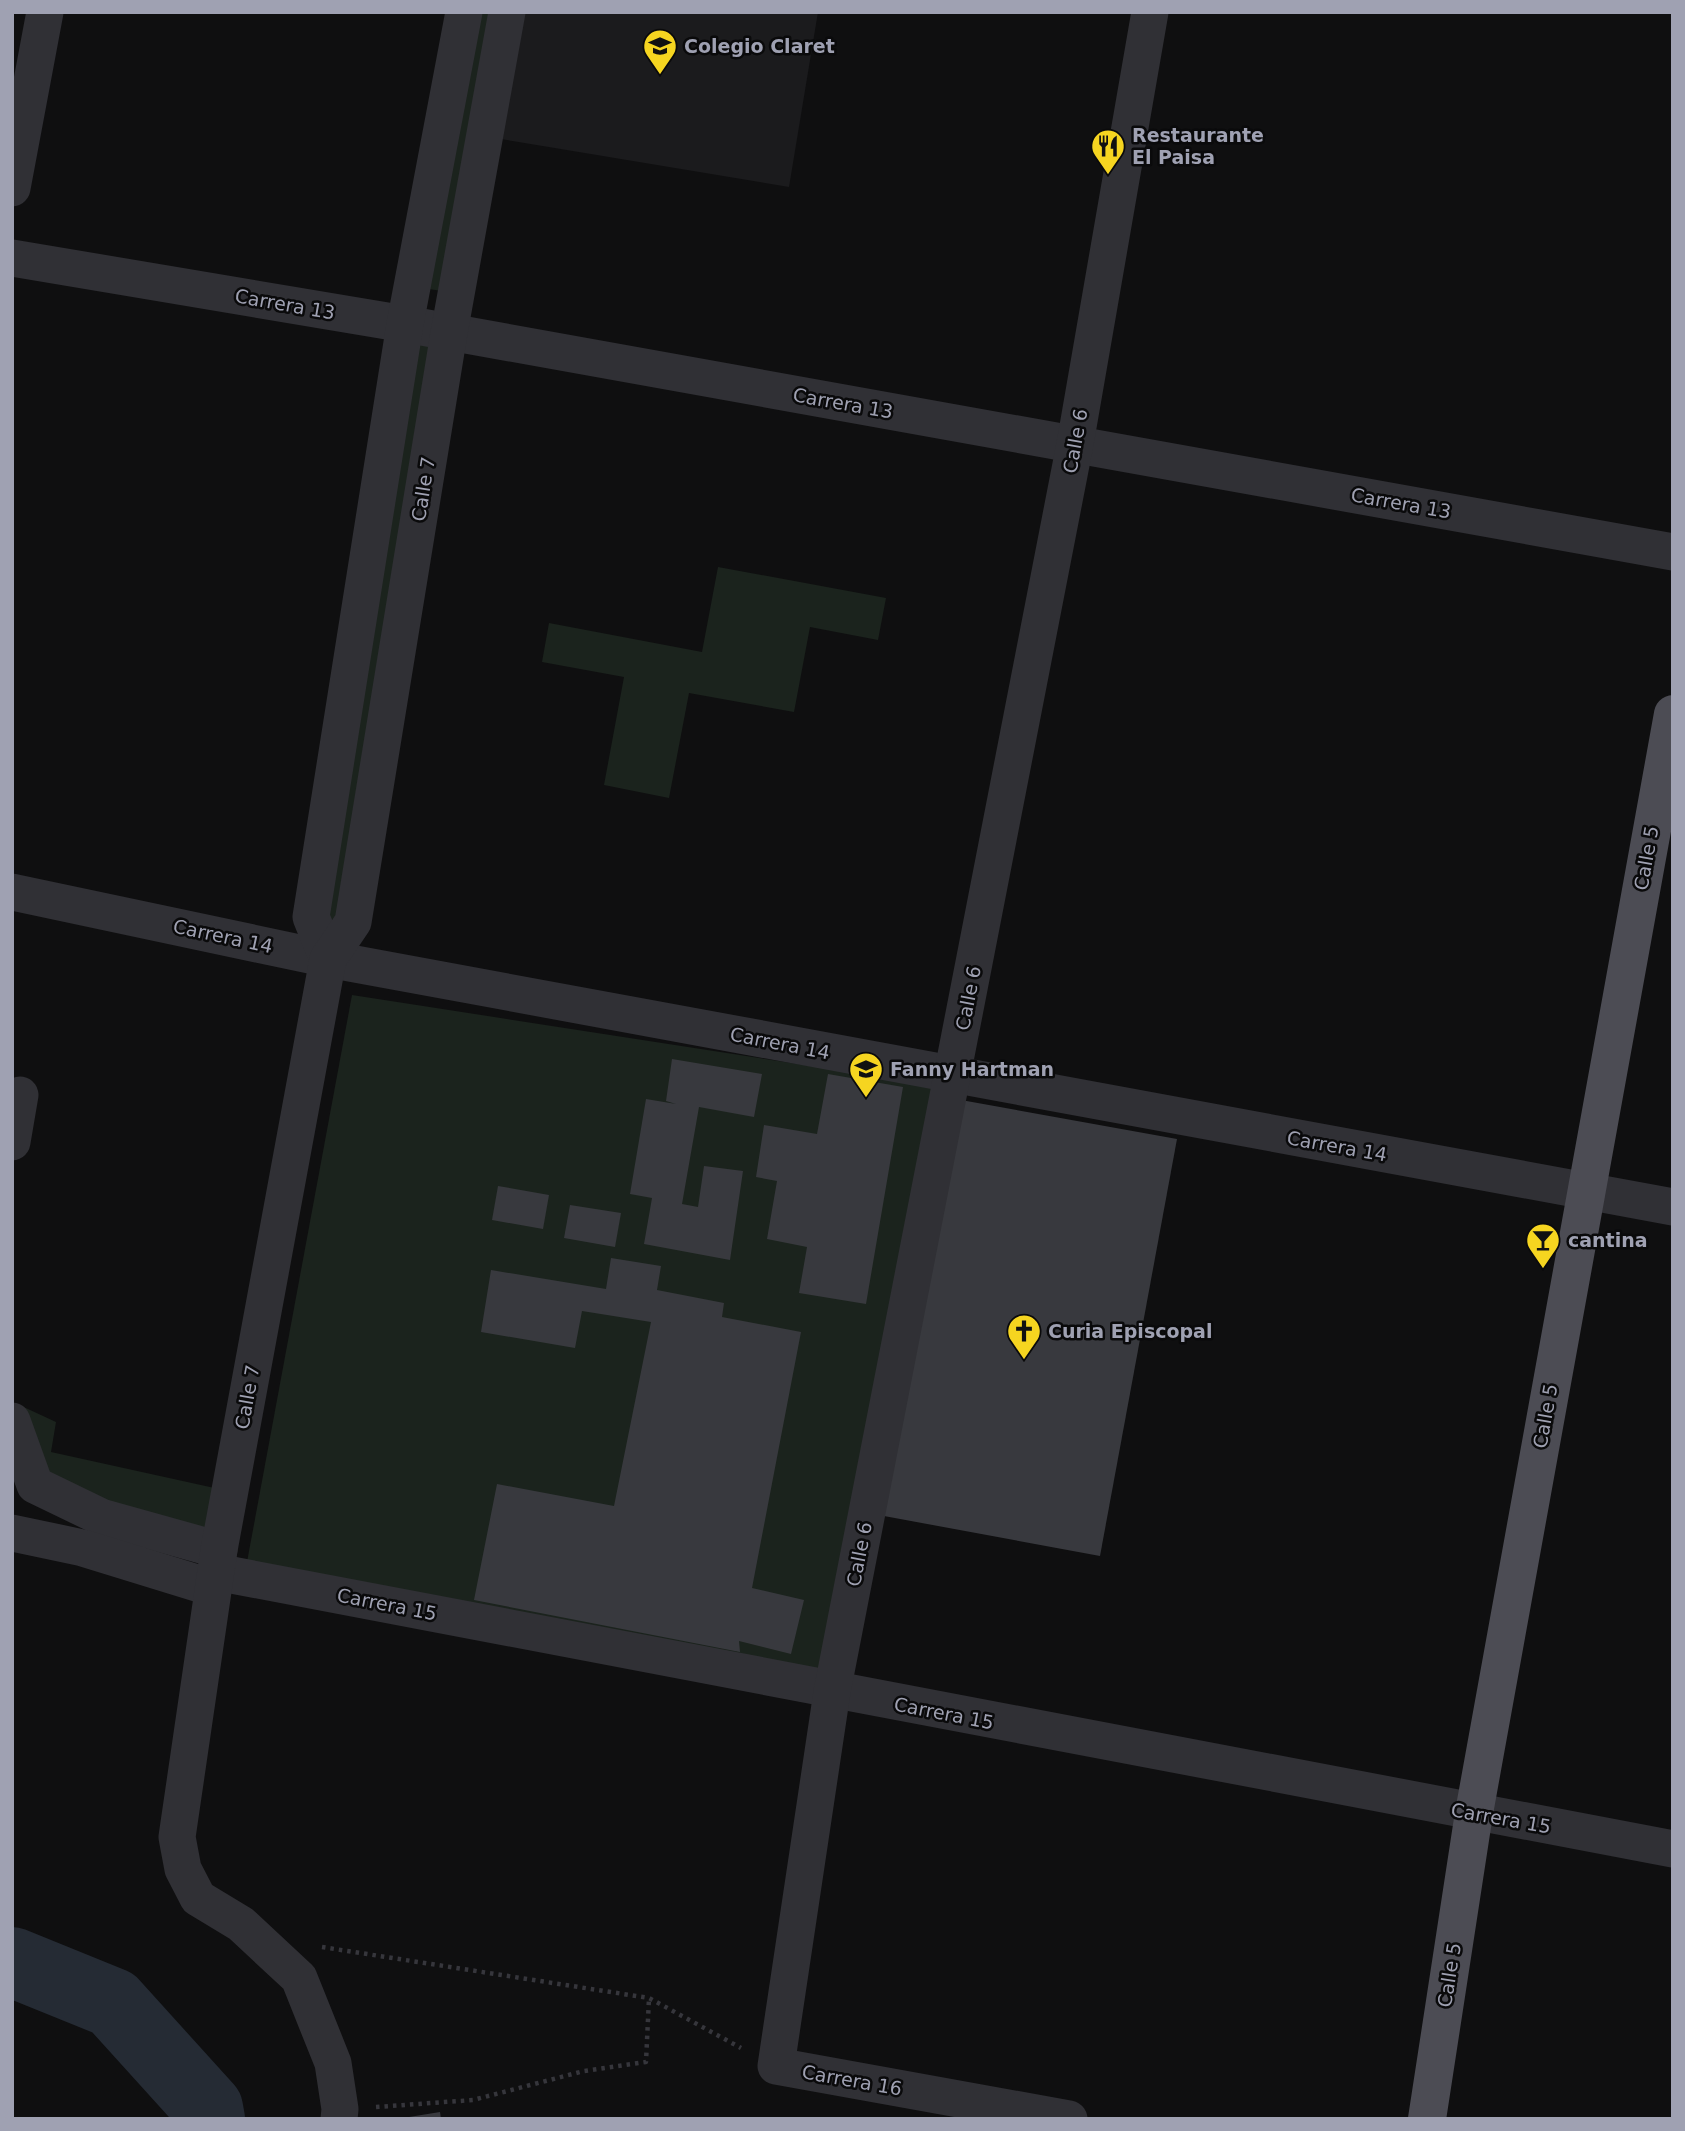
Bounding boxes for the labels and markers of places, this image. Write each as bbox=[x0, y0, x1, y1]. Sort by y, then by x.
school or university icon: Colegio Claret bbox=[641, 27, 679, 76]
place label: Colegio Claret bbox=[684, 35, 835, 57]
place label: Restaurante El Paisa bbox=[1132, 124, 1264, 168]
restaurant icon: Restaurante El Paisa bbox=[1089, 127, 1127, 176]
school or university icon: Fanny Hartman bbox=[847, 1050, 885, 1099]
place label: Fanny Hartman bbox=[890, 1058, 1054, 1080]
bar icon: cantina bbox=[1524, 1221, 1562, 1270]
place label: cantina bbox=[1568, 1229, 1648, 1251]
church icon: Curia Episcopal bbox=[1005, 1312, 1043, 1361]
place label: Curia Episcopal bbox=[1048, 1320, 1212, 1342]

